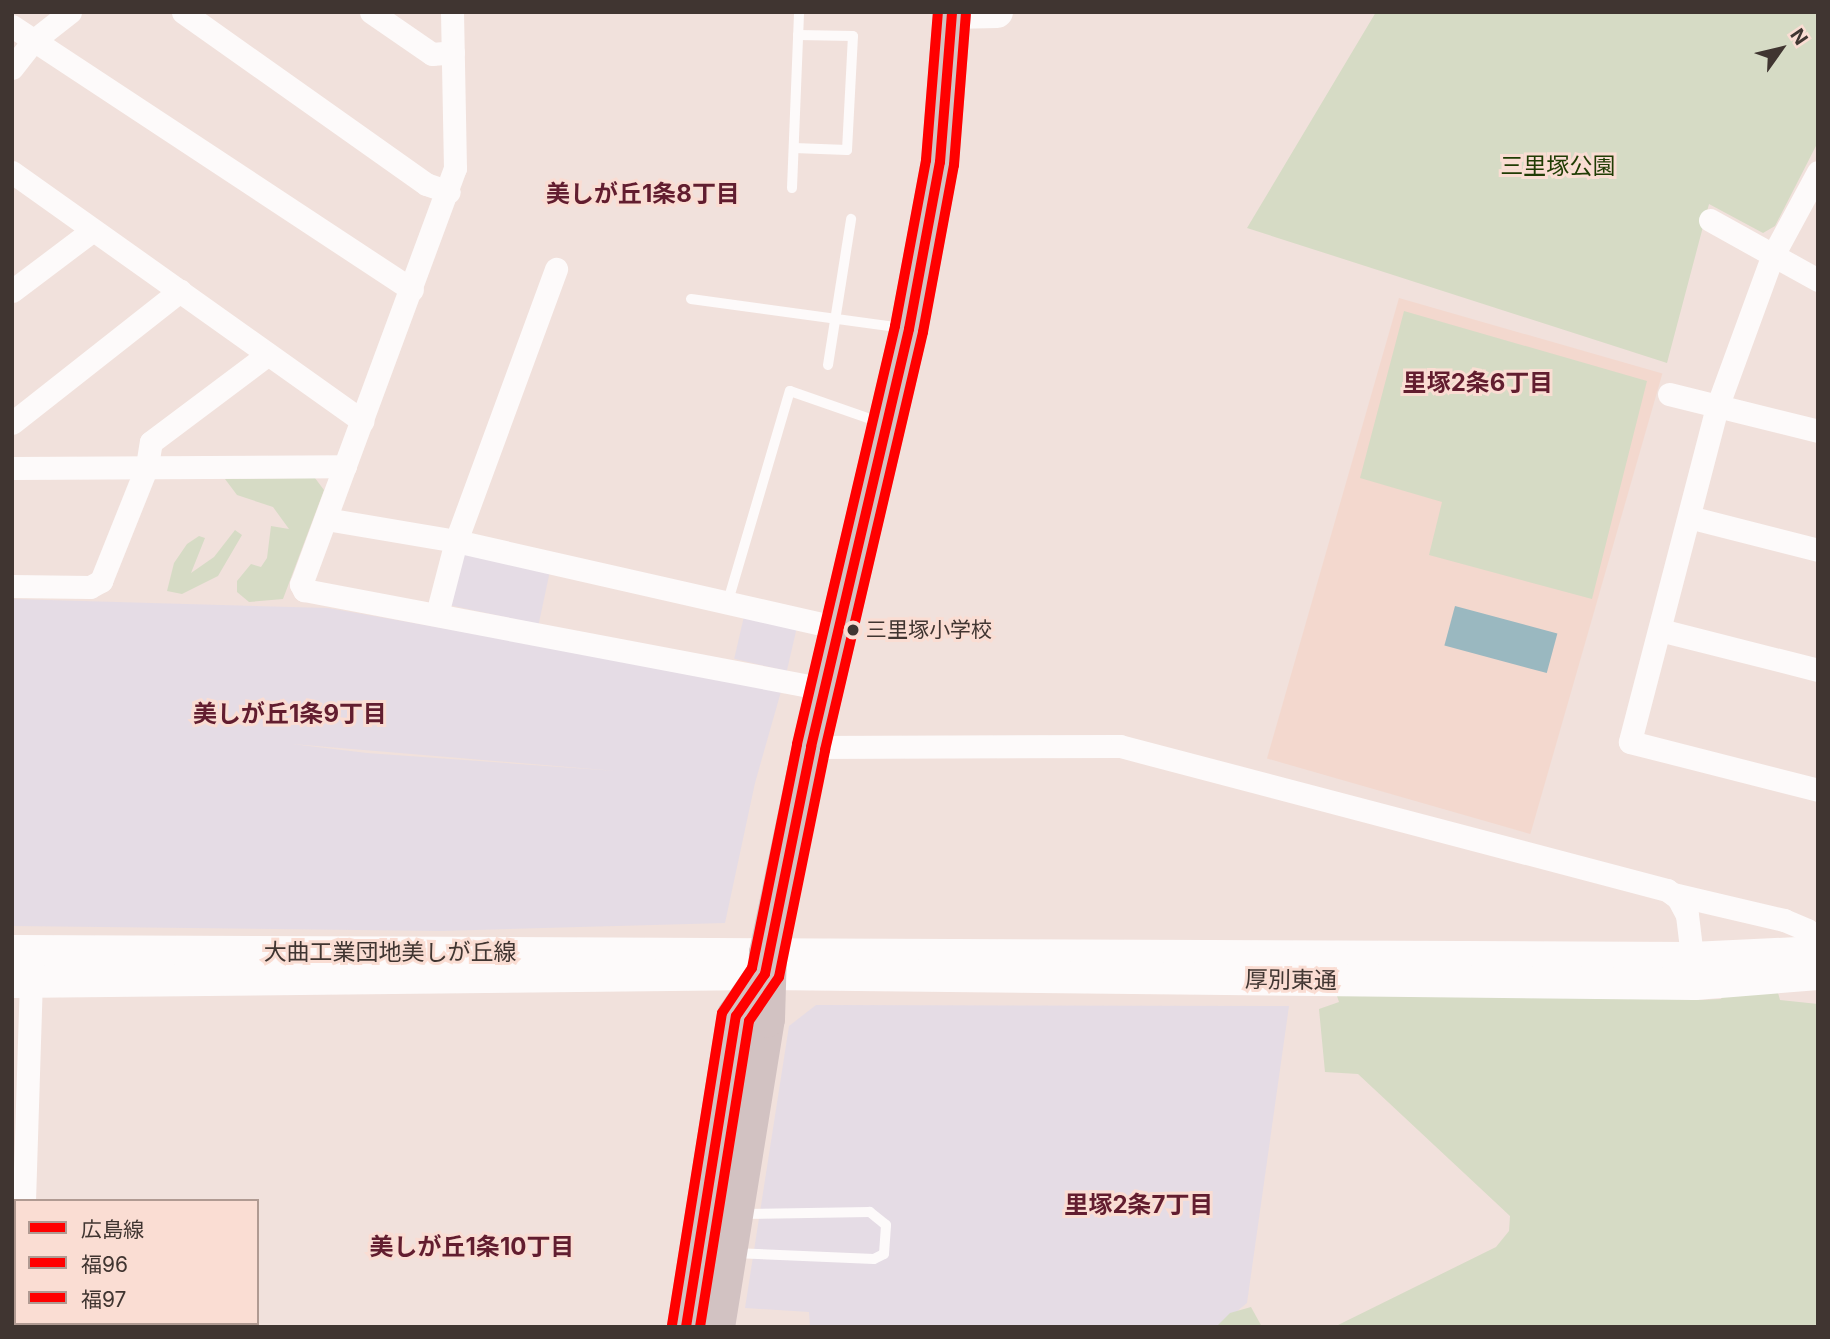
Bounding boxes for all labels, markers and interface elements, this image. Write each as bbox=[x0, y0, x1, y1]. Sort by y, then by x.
north arrow bbox=[1746, 14, 1816, 84]
text: N bbox=[1785, 25, 1812, 49]
park label: 三里塚公園 bbox=[1501, 152, 1615, 180]
district label: 美しが丘1条8丁目 bbox=[546, 180, 740, 208]
district label: 里塚2条6丁目 bbox=[1403, 369, 1553, 397]
place label: 三里塚小学校 bbox=[866, 617, 992, 643]
marker: 三里塚小学校 bbox=[846, 623, 860, 637]
district label: 美しが丘1条9丁目 bbox=[193, 700, 387, 728]
street label: 大曲工業団地美しが丘線 bbox=[264, 938, 516, 966]
street label: 厚別東通 bbox=[1245, 965, 1337, 995]
district label: 里塚2条7丁目 bbox=[1064, 1191, 1214, 1219]
legend bbox=[14, 1199, 259, 1325]
text: 広島線 bbox=[81, 1217, 144, 1242]
district label: 美しが丘1条10丁目 bbox=[370, 1233, 574, 1261]
text: 福96 bbox=[81, 1252, 128, 1277]
text: 福97 bbox=[81, 1287, 127, 1312]

